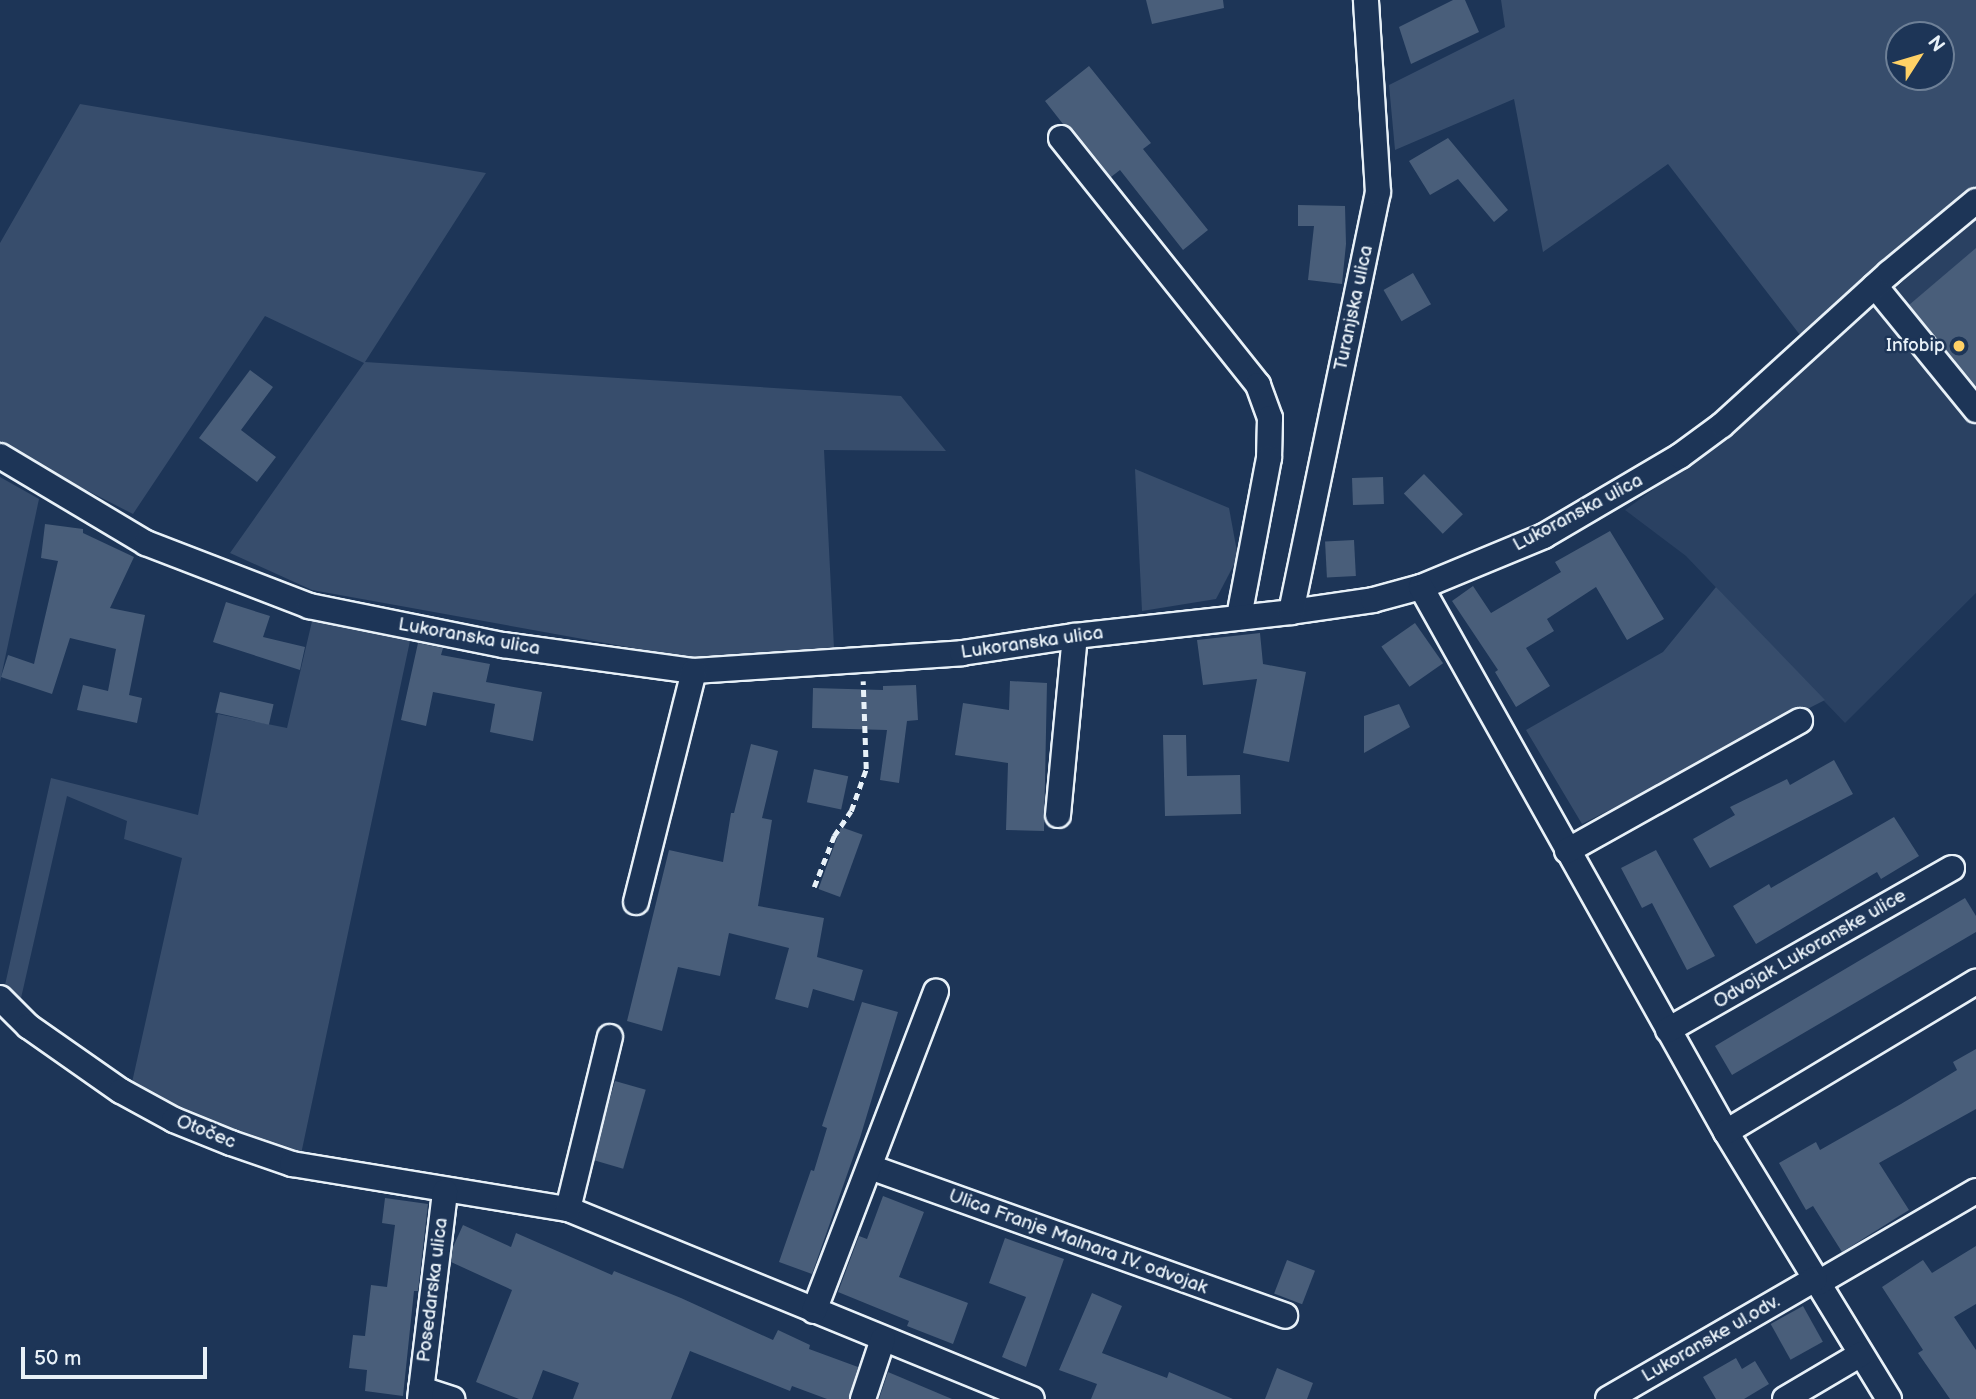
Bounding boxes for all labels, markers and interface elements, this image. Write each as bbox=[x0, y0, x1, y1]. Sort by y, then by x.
north arrow bbox=[1885, 21, 1955, 91]
text: N bbox=[1922, 32, 1949, 57]
street label: Turanjska ulica bbox=[1330, 243, 1378, 373]
place label: Infobip bbox=[1886, 335, 1945, 357]
marker: Infobip bbox=[1951, 338, 1967, 354]
street label: Lukoranska ulica bbox=[1509, 469, 1647, 557]
street label: Lukoranska ulica bbox=[396, 613, 542, 661]
street label: Lukoranska ulica bbox=[959, 622, 1105, 664]
street label: Odvojak Lukoranske ulice bbox=[1710, 884, 1910, 1014]
street label: Otočec bbox=[173, 1110, 239, 1154]
street label: Ulica Franje Malnara IV. odvojak bbox=[945, 1184, 1211, 1300]
street label: Posedarska ulica bbox=[413, 1216, 453, 1364]
street label: Lukoranske ul.odv. bbox=[1638, 1290, 1784, 1388]
scale bar bbox=[24, 1332, 210, 1376]
text: 50 m bbox=[34, 1346, 81, 1371]

